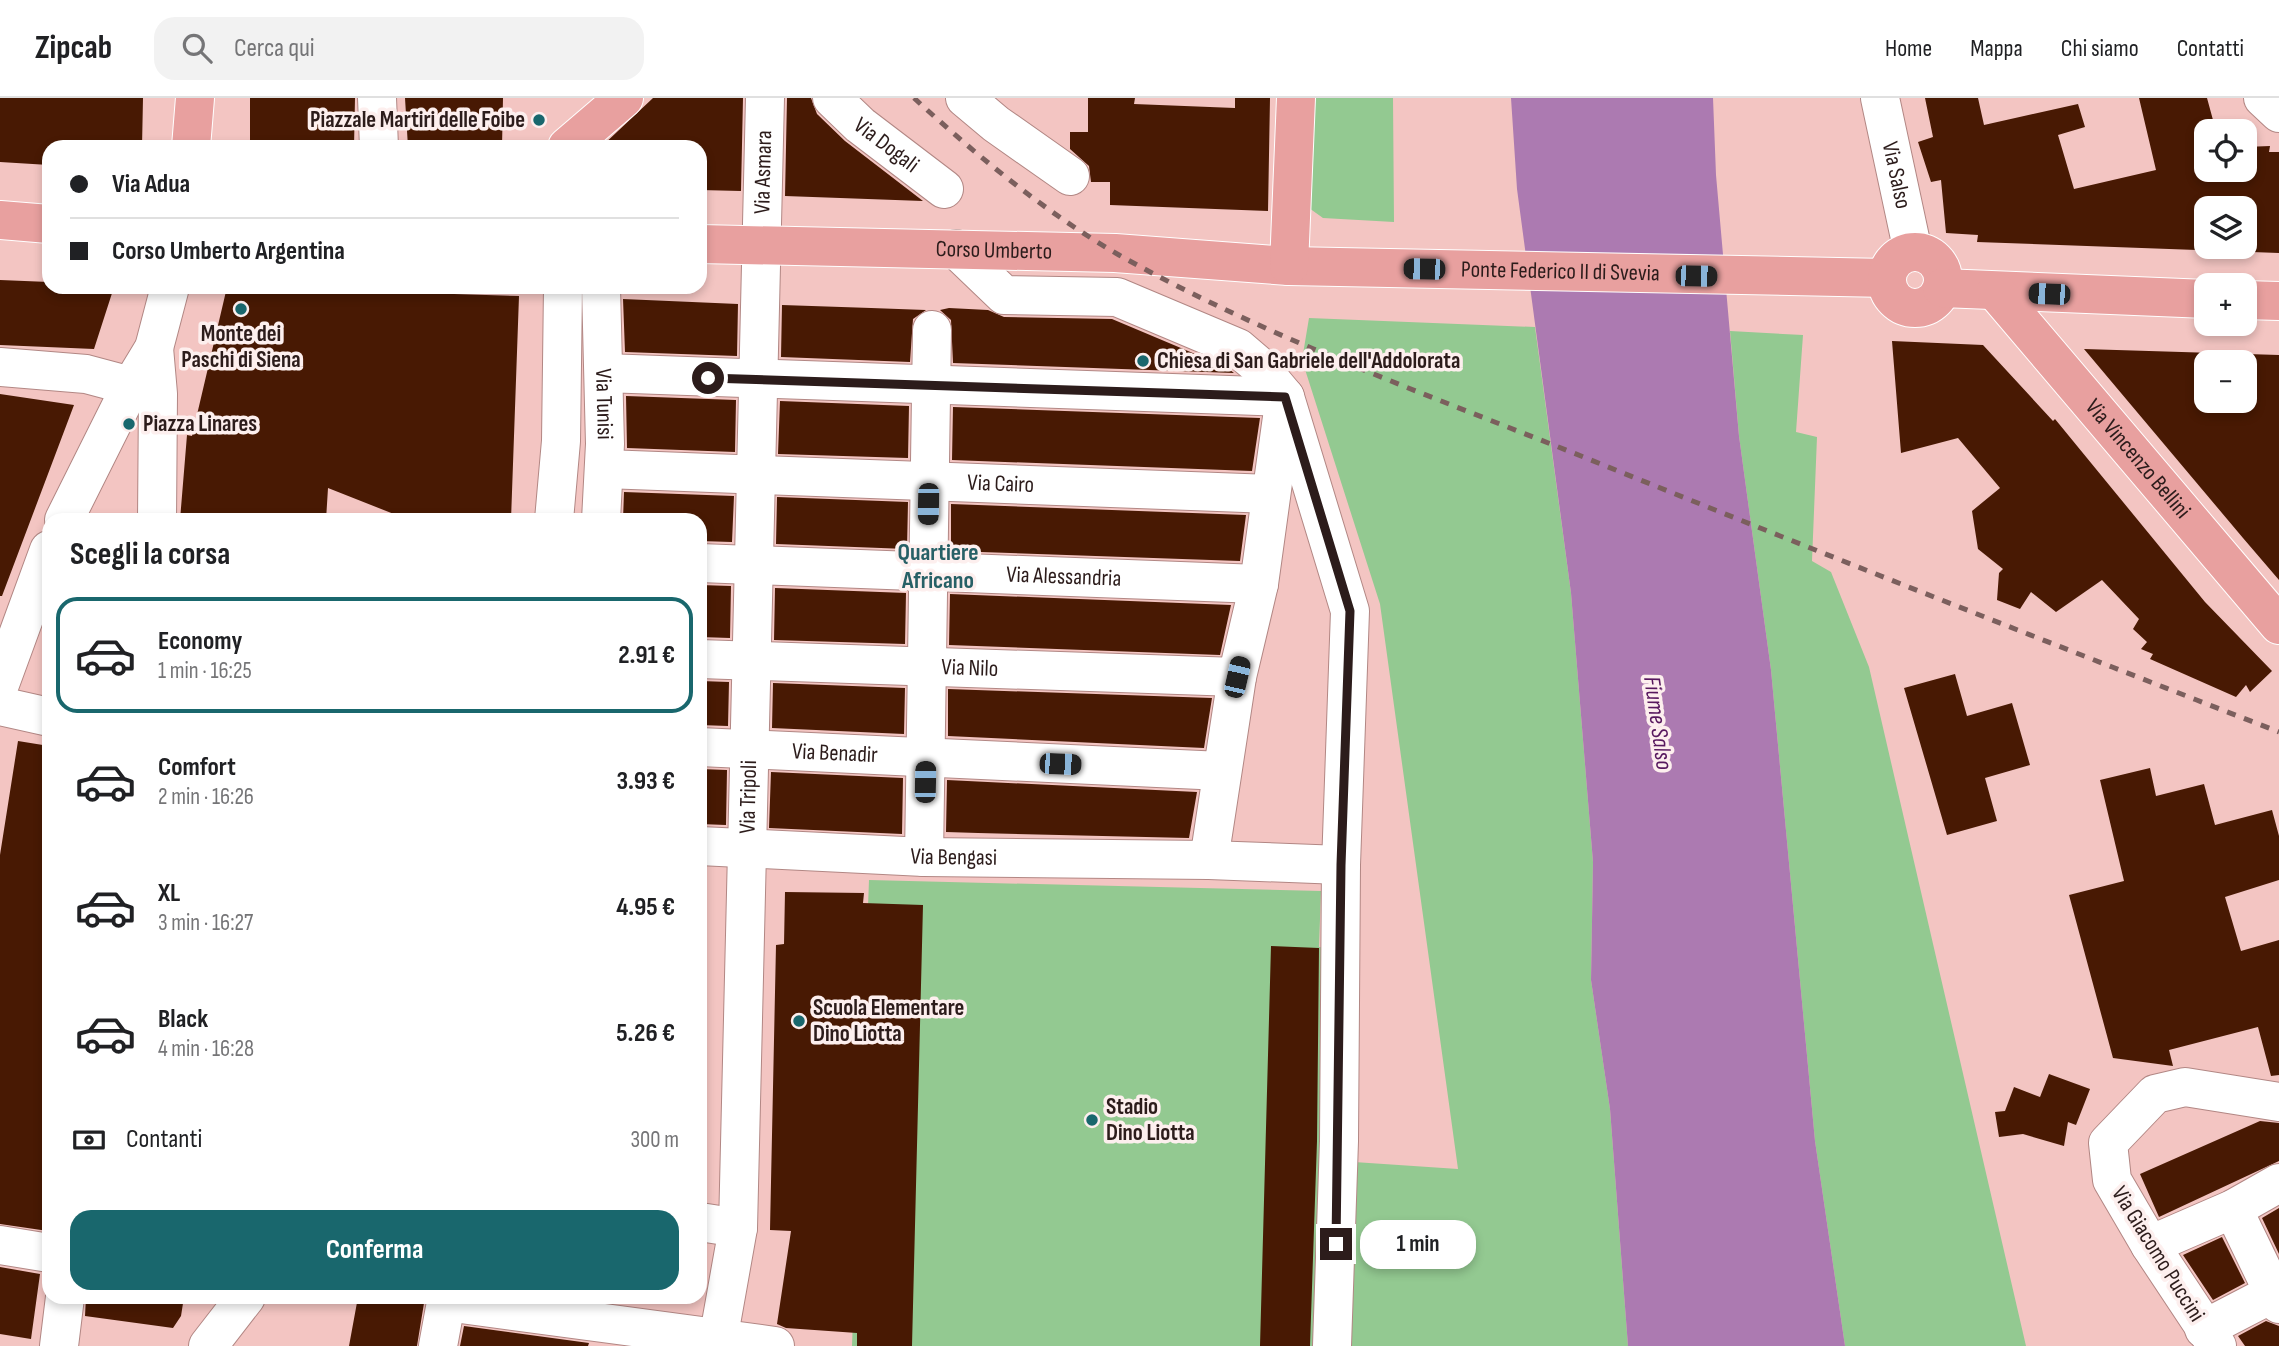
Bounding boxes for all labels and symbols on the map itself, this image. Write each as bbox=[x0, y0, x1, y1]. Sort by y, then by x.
place label: Piazzale Martiri delle Foibe bbox=[310, 106, 525, 134]
street label: Via Dogali bbox=[848, 111, 925, 179]
marker: Piazzale Martiri delle Foibe bbox=[531, 112, 547, 128]
street label: Via Asmara bbox=[748, 130, 778, 215]
street label: Via Salso bbox=[1876, 139, 1917, 211]
street label: Corso Umberto bbox=[935, 235, 1052, 266]
street label: Ponte Federico II di Svevia bbox=[1461, 255, 1660, 287]
car bbox=[1403, 258, 1446, 280]
car bbox=[1675, 265, 1718, 287]
car bbox=[2028, 283, 2071, 305]
marker: Monte dei Paschi di Siena bbox=[233, 301, 249, 317]
place label: Monte dei Paschi di Siena bbox=[181, 320, 301, 374]
place label: Chiesa di San Gabriele dell'Addolorata bbox=[1157, 347, 1460, 375]
marker: Chiesa di San Gabriele dell'Addolorata bbox=[1135, 353, 1151, 369]
route start bbox=[692, 362, 724, 394]
street label: Via Tunisi bbox=[589, 368, 619, 440]
street label: Via Vincenzo Bellini bbox=[2079, 393, 2196, 524]
place label: Piazza Linares bbox=[143, 410, 257, 438]
marker: Piazza Linares bbox=[121, 416, 137, 432]
street label: Via Cairo bbox=[967, 469, 1035, 499]
car bbox=[918, 483, 939, 525]
district label: Quartiere Africano bbox=[897, 538, 979, 595]
street label: Via Alessandria bbox=[1006, 561, 1122, 593]
street label: Via Nilo bbox=[941, 653, 999, 683]
car bbox=[1223, 654, 1252, 700]
water label: Fiume Salso bbox=[1637, 674, 1679, 772]
street label: Via Benadir bbox=[791, 737, 879, 769]
car bbox=[1039, 753, 1082, 775]
street label: Via Tripoli bbox=[733, 760, 763, 834]
car bbox=[915, 761, 936, 803]
street label: Via Bengasi bbox=[910, 842, 997, 872]
place label: Scuola Elementare Dino Liotta bbox=[813, 994, 964, 1048]
marker: Scuola Elementare Dino Liotta bbox=[791, 1013, 807, 1029]
place label: Stadio Dino Liotta bbox=[1106, 1093, 1195, 1147]
marker: Stadio Dino Liotta bbox=[1084, 1112, 1100, 1128]
street label: Via Giacomo Puccini bbox=[2105, 1181, 2211, 1327]
callout: 1 min bbox=[1360, 1220, 1476, 1268]
route end bbox=[1320, 1228, 1352, 1260]

